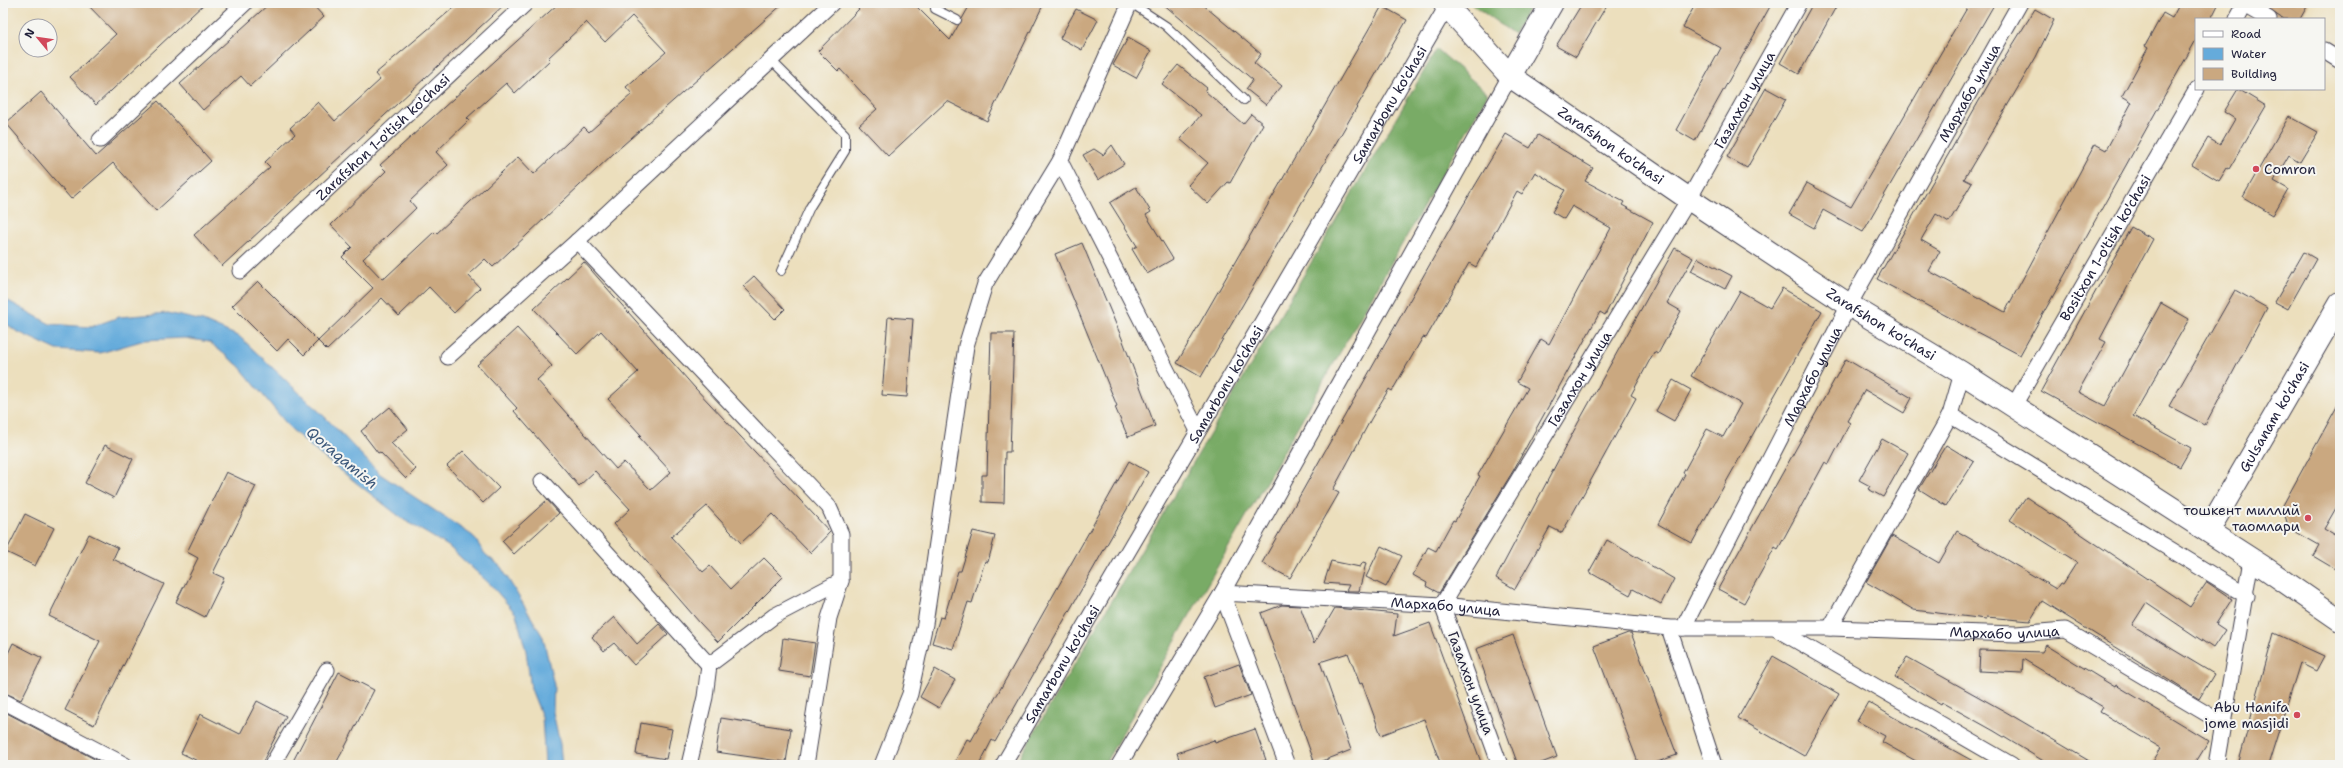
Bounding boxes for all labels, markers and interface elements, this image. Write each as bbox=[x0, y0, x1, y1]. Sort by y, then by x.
north arrow bbox=[18, 18, 58, 58]
legend bbox=[2195, 18, 2325, 90]
text: N bbox=[21, 26, 39, 41]
text: Road bbox=[2231, 26, 2262, 42]
street label: Мархабо улица bbox=[1934, 40, 2004, 145]
street label: Samarbonu ko'chasi bbox=[1348, 43, 1431, 167]
text: Water bbox=[2231, 46, 2267, 62]
street label: Газалхон улица bbox=[1710, 48, 1779, 152]
text: Building bbox=[2231, 66, 2277, 82]
street label: Zarafshon 1-o'tish ko'chasi bbox=[312, 70, 454, 204]
street label: Zarafshon ko'chasi bbox=[1554, 103, 1668, 188]
place label: Сomron bbox=[2264, 160, 2316, 178]
marker: Сomron bbox=[2251, 164, 2261, 174]
street label: Bositxon 1-o'tish ko'chasi bbox=[2056, 171, 2155, 324]
street label: Zarafshon ko'chasi bbox=[1823, 284, 1939, 364]
street label: Samarbonu ko'chasi bbox=[1184, 322, 1267, 446]
street label: Мархабо улица bbox=[1779, 323, 1846, 429]
street label: Газалхон улица bbox=[1544, 327, 1616, 430]
street label: Gulsanam ko'chasi bbox=[2235, 358, 2313, 475]
water label: Qoraqamish bbox=[302, 422, 382, 494]
place label: тошкент миллий таомлари bbox=[2183, 501, 2300, 535]
marker: тошкент миллий таомлари bbox=[2303, 513, 2313, 523]
street label: Мархабо улица bbox=[1390, 593, 1502, 620]
street label: Samarbonu ko'chasi bbox=[1021, 602, 1104, 726]
street label: Мархабо улица bbox=[1949, 621, 2060, 643]
street label: Газалхон улица bbox=[1444, 629, 1498, 737]
place label: Abu Hanifa jome masjidi bbox=[2204, 698, 2289, 732]
marker: Abu Hanifa jome masjidi bbox=[2292, 710, 2302, 720]

